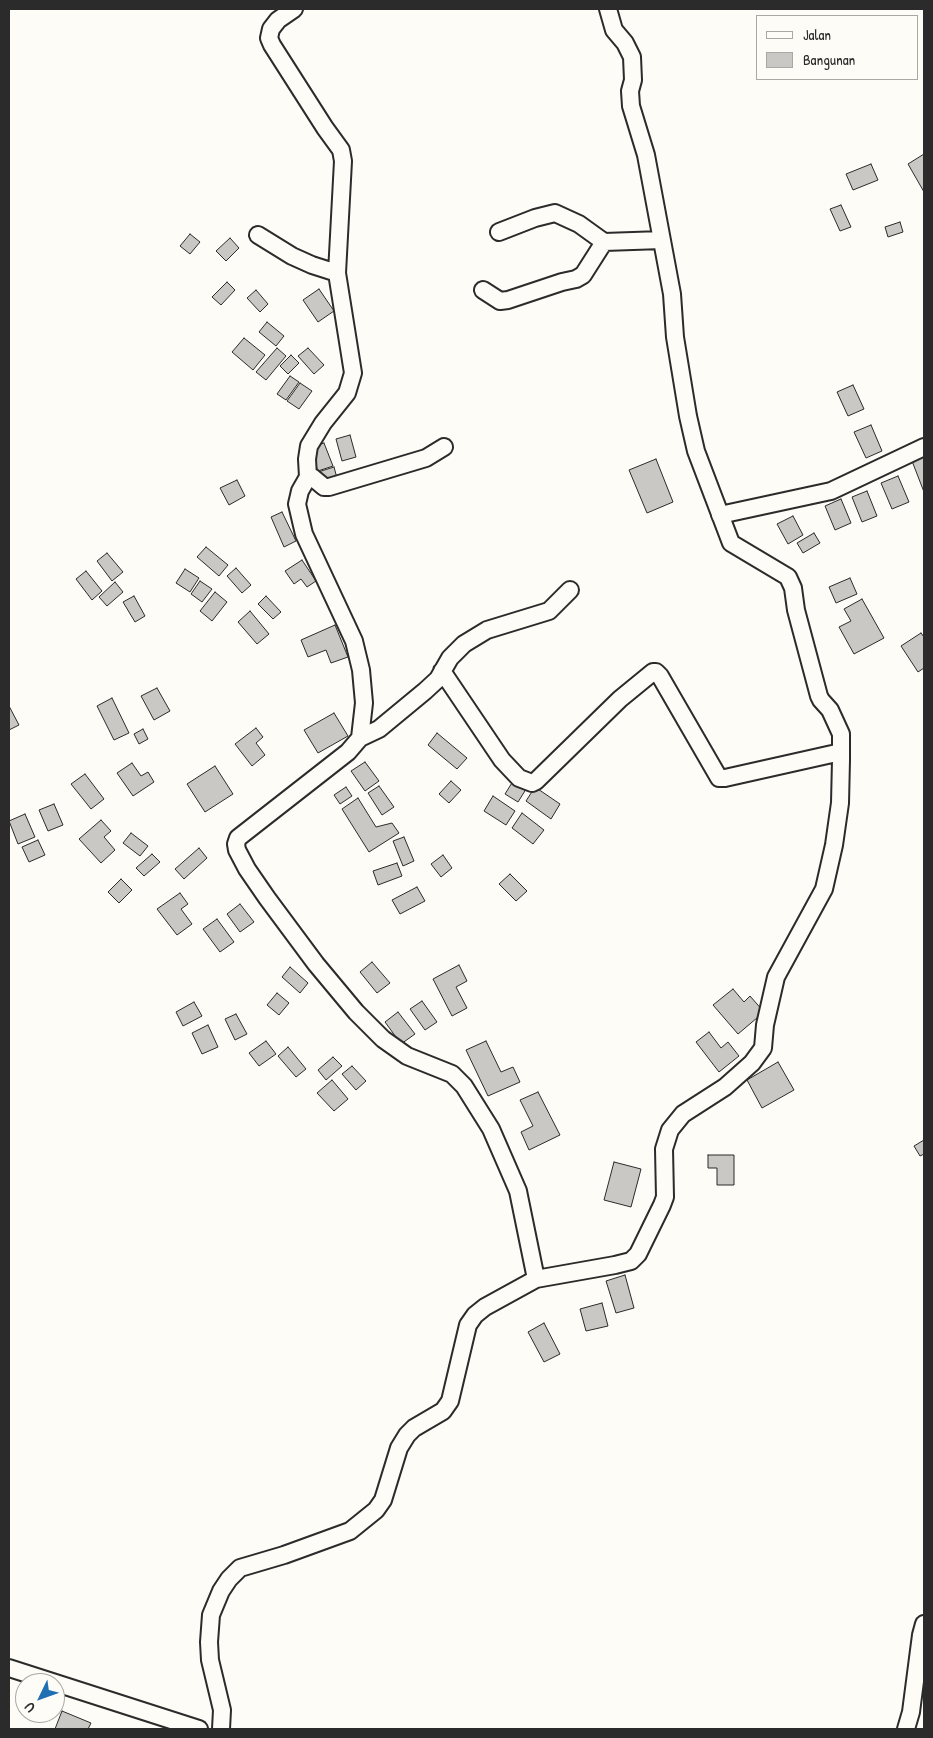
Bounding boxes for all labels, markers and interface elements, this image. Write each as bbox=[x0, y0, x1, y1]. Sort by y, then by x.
legend bbox=[756, 15, 918, 80]
text: Jalan bbox=[803, 24, 831, 45]
text: Bangunan bbox=[803, 49, 855, 70]
north arrow bbox=[15, 1673, 65, 1723]
text: U bbox=[20, 1698, 39, 1717]

